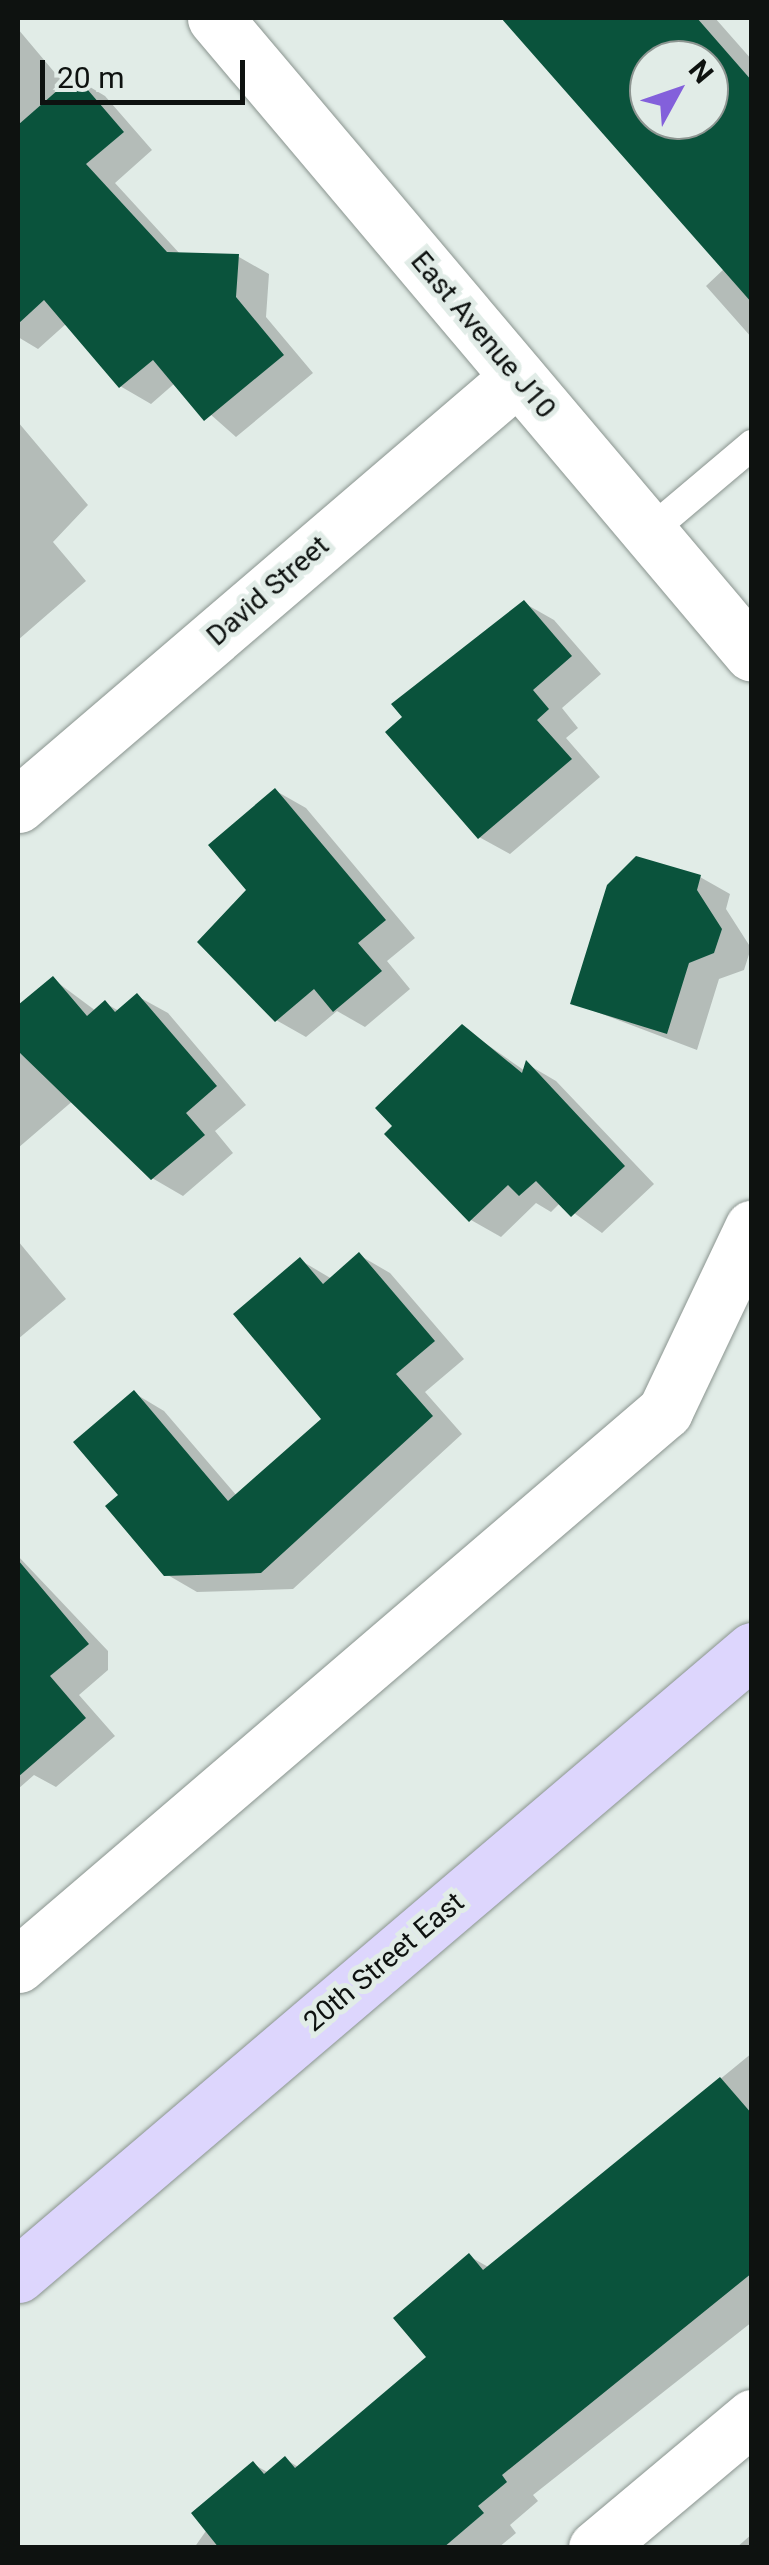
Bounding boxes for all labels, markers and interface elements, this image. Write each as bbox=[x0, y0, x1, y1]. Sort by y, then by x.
scale bar bbox=[45, 40, 250, 102]
north arrow bbox=[629, 40, 729, 140]
text: N bbox=[682, 53, 720, 90]
text: 20 m bbox=[57, 60, 124, 95]
street label: East Avenue J10 bbox=[404, 245, 562, 425]
street label: David Street bbox=[200, 529, 336, 653]
street label: 20th Street East bbox=[297, 1885, 471, 2039]

